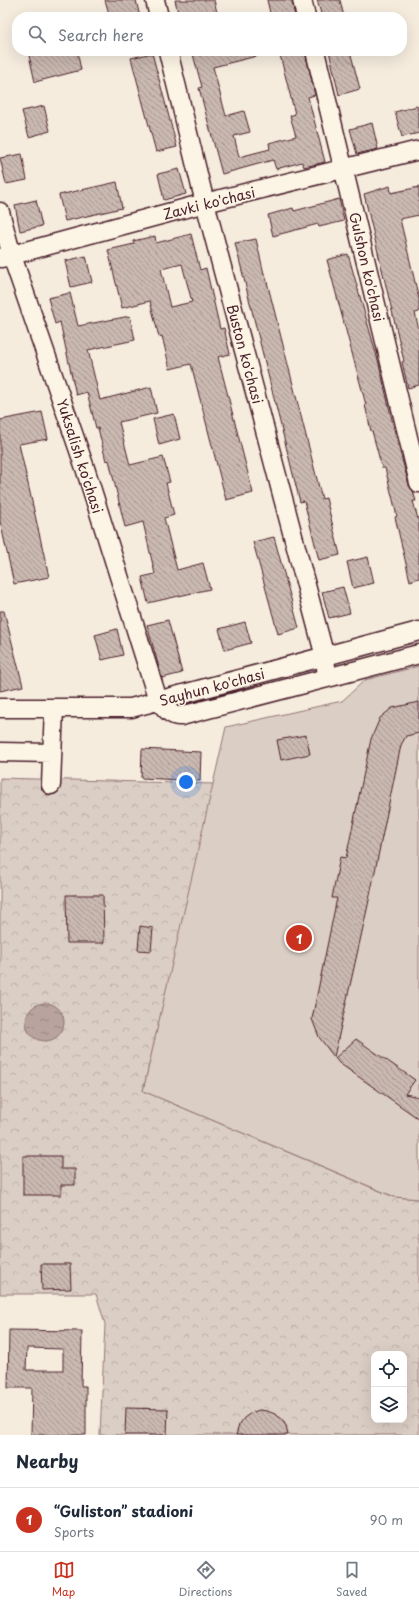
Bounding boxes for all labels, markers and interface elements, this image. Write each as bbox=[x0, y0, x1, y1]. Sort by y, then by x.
search box bbox=[12, 12, 407, 56]
icon: search bbox=[26, 23, 48, 45]
text: Search here bbox=[58, 23, 144, 46]
street label: Zavki ko'chasi bbox=[161, 181, 257, 225]
street label: Gulshon ko'chasi bbox=[344, 210, 390, 324]
street label: Buston ko'chasi bbox=[222, 302, 268, 406]
street label: Yuksalish ko'chasi bbox=[52, 396, 108, 516]
street label: Sayhun ko'chasi bbox=[157, 663, 267, 711]
your location bbox=[176, 772, 196, 792]
pin: 1 bbox=[286, 923, 312, 953]
map controls bbox=[371, 1351, 407, 1423]
button: locate bbox=[371, 1351, 407, 1387]
button: layers bbox=[371, 1387, 407, 1423]
text: Nearby bbox=[16, 1448, 78, 1474]
text: “Guliston” stadioni bbox=[54, 1499, 193, 1522]
text: 1 bbox=[26, 1510, 32, 1529]
text: 90 m bbox=[370, 1510, 403, 1529]
text: Sports bbox=[54, 1522, 94, 1541]
tab: Map bbox=[52, 1559, 75, 1600]
tab: Directions bbox=[179, 1559, 232, 1600]
tab: Saved bbox=[336, 1559, 367, 1600]

